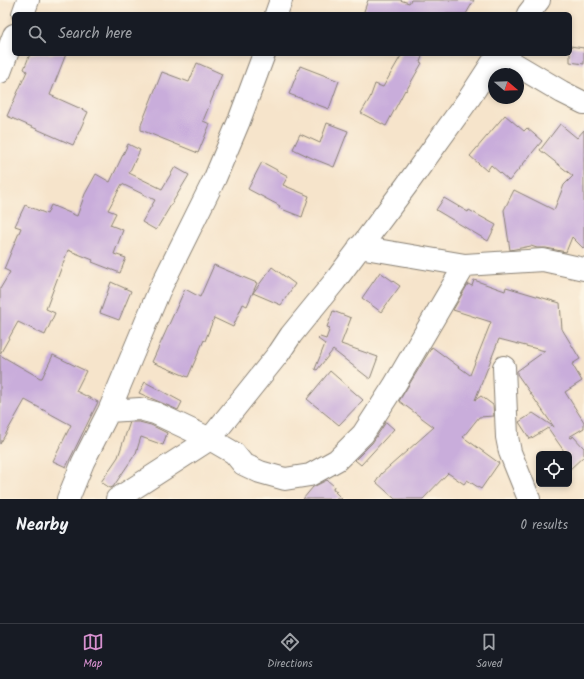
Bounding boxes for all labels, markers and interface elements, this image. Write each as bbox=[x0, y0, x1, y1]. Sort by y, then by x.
search box bbox=[12, 12, 572, 56]
text: Search here bbox=[58, 22, 132, 46]
icon: search bbox=[26, 23, 48, 45]
north arrow bbox=[488, 68, 524, 104]
map controls bbox=[536, 451, 572, 487]
button: locate bbox=[536, 451, 572, 487]
text: Nearby bbox=[16, 512, 68, 539]
text: 0 results bbox=[521, 515, 568, 536]
tab: Map bbox=[82, 631, 104, 673]
tab: Directions bbox=[267, 631, 313, 673]
tab: Saved bbox=[476, 631, 502, 673]

